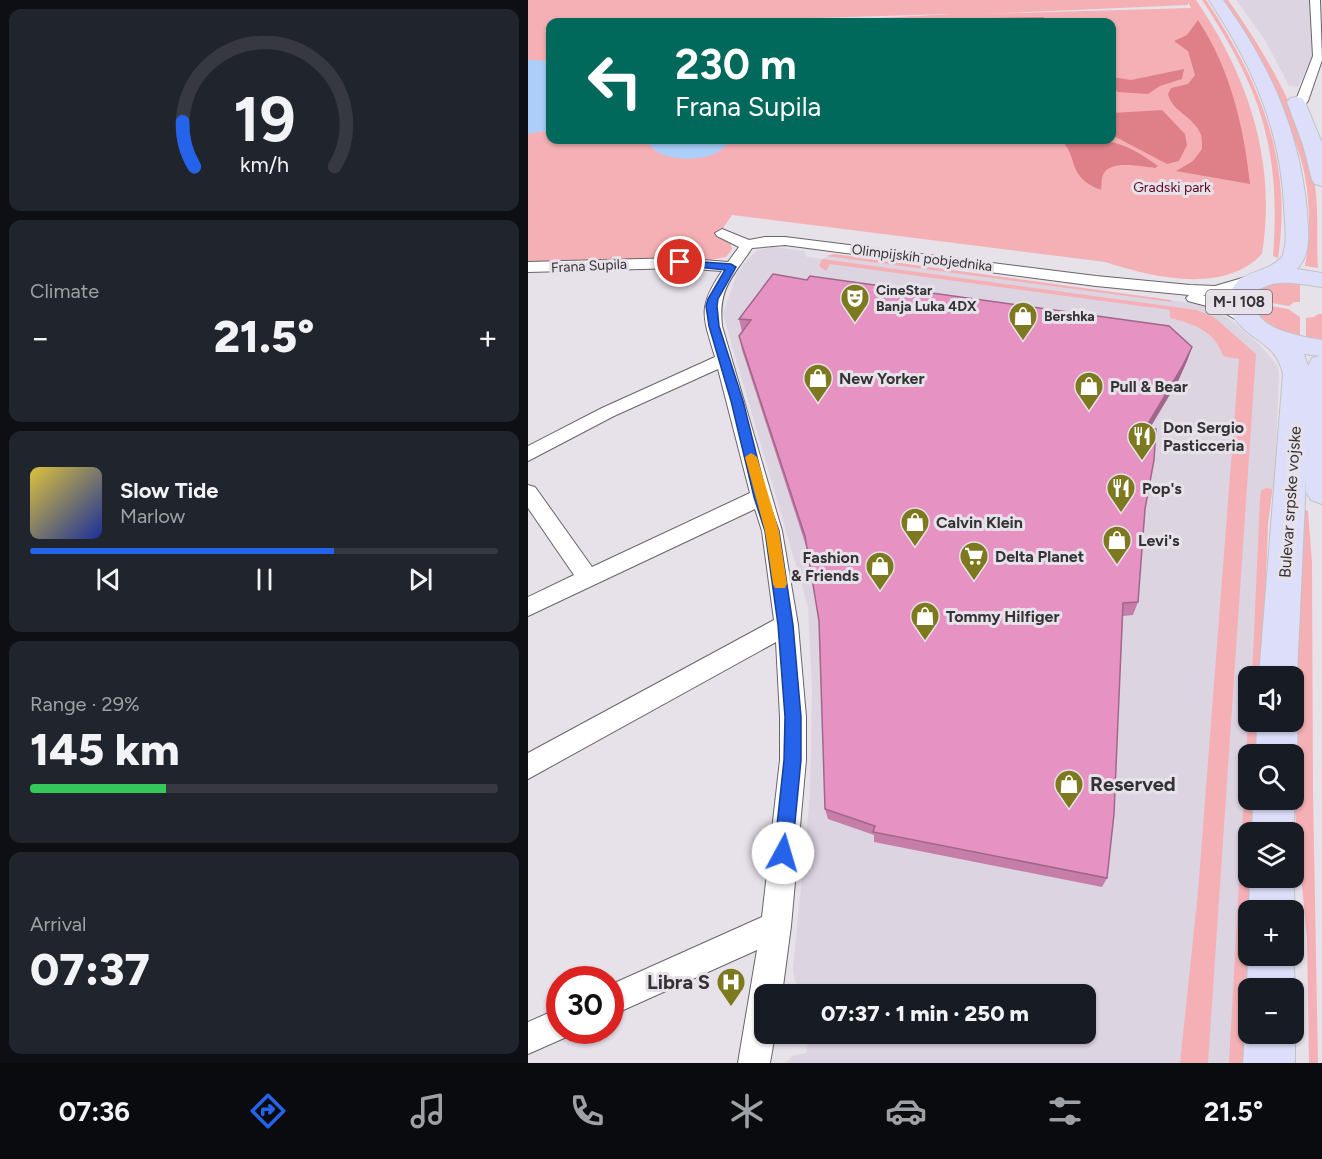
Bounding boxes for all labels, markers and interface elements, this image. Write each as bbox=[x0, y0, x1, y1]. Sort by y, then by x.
text: 230 m bbox=[675, 39, 797, 90]
icon: left bbox=[576, 42, 654, 120]
text: 19 bbox=[233, 82, 295, 157]
text: Frana Supila bbox=[675, 90, 821, 123]
text: km/h bbox=[240, 152, 288, 177]
park label: Gradski park bbox=[1133, 179, 1211, 196]
pin bbox=[654, 236, 705, 287]
street label: Olimpijskih pobjednika bbox=[851, 241, 993, 275]
icon: arrive bbox=[663, 245, 696, 278]
street label: Frana Supila bbox=[551, 256, 627, 276]
text: Climate bbox=[30, 279, 99, 303]
theatre icon: CineStar Banja Luka 4DX bbox=[839, 282, 871, 324]
place label: CineStar Banja Luka 4DX bbox=[876, 282, 977, 315]
road number: M-I 108 bbox=[1206, 290, 1272, 314]
shop icon: Bershka bbox=[1007, 300, 1039, 342]
place label: Bershka bbox=[1044, 308, 1095, 325]
text: 21.5° bbox=[213, 309, 315, 363]
text: − bbox=[30, 318, 51, 357]
text: + bbox=[477, 318, 498, 357]
shop icon: New Yorker bbox=[802, 362, 834, 404]
place label: New Yorker bbox=[839, 369, 925, 388]
shop icon: Pull & Bear bbox=[1073, 370, 1105, 412]
place label: Pull & Bear bbox=[1110, 377, 1188, 396]
place label: Don Sergio Pasticceria bbox=[1163, 418, 1244, 455]
restaurant icon: Don Sergio Pasticceria bbox=[1126, 420, 1158, 462]
street label: Bulevar srpske vojske bbox=[1275, 425, 1305, 578]
restaurant icon: Pop's bbox=[1105, 472, 1137, 514]
text: Slow Tide bbox=[120, 477, 219, 504]
place label: Pop's bbox=[1142, 479, 1182, 498]
text: Marlow bbox=[120, 504, 185, 528]
shop icon: Calvin Klein bbox=[899, 506, 931, 548]
place label: Calvin Klein bbox=[936, 513, 1023, 532]
shop icon: Levi's bbox=[1101, 524, 1133, 566]
place label: Levi's bbox=[1138, 531, 1180, 550]
supermarket icon: Delta Planet bbox=[958, 540, 990, 582]
place label: Delta Planet bbox=[995, 547, 1084, 566]
place label: Fashion & Friends bbox=[791, 548, 860, 585]
shop icon: Fashion & Friends bbox=[864, 550, 896, 592]
icon: previous bbox=[92, 563, 125, 596]
icon: pause bbox=[248, 563, 281, 596]
icon: next bbox=[404, 563, 437, 596]
shop icon: Tommy Hilfiger bbox=[909, 600, 941, 642]
place label: Tommy Hilfiger bbox=[946, 607, 1059, 626]
map controls bbox=[1238, 666, 1304, 1044]
button: sound bbox=[1238, 666, 1304, 732]
text: Range · 29% bbox=[30, 692, 140, 716]
text: 145 km bbox=[30, 722, 180, 776]
button: search bbox=[1238, 744, 1304, 810]
shop icon: Reserved bbox=[1053, 768, 1085, 810]
place label: Reserved bbox=[1090, 772, 1176, 796]
position arrow bbox=[751, 821, 815, 885]
button: layers bbox=[1238, 822, 1304, 888]
button: + bbox=[1238, 900, 1304, 966]
text: Arrival bbox=[30, 912, 86, 936]
text: 07:37 bbox=[30, 942, 150, 996]
speed limit sign: 30 bbox=[546, 966, 624, 1044]
hospital icon: Libra S bbox=[715, 966, 747, 1008]
place label: Libra S bbox=[647, 970, 710, 994]
button: − bbox=[1238, 978, 1304, 1044]
text: 07:37 · 1 min · 250 m bbox=[821, 1000, 1029, 1027]
icon: directions bbox=[247, 1090, 289, 1132]
icon: music bbox=[407, 1090, 449, 1132]
icon: phone bbox=[566, 1090, 608, 1132]
icon: climate bbox=[726, 1090, 768, 1132]
icon: car bbox=[885, 1090, 927, 1132]
icon: filters bbox=[1044, 1090, 1086, 1132]
text: 07:36 bbox=[59, 1095, 130, 1128]
text: 21.5° bbox=[1204, 1095, 1263, 1128]

